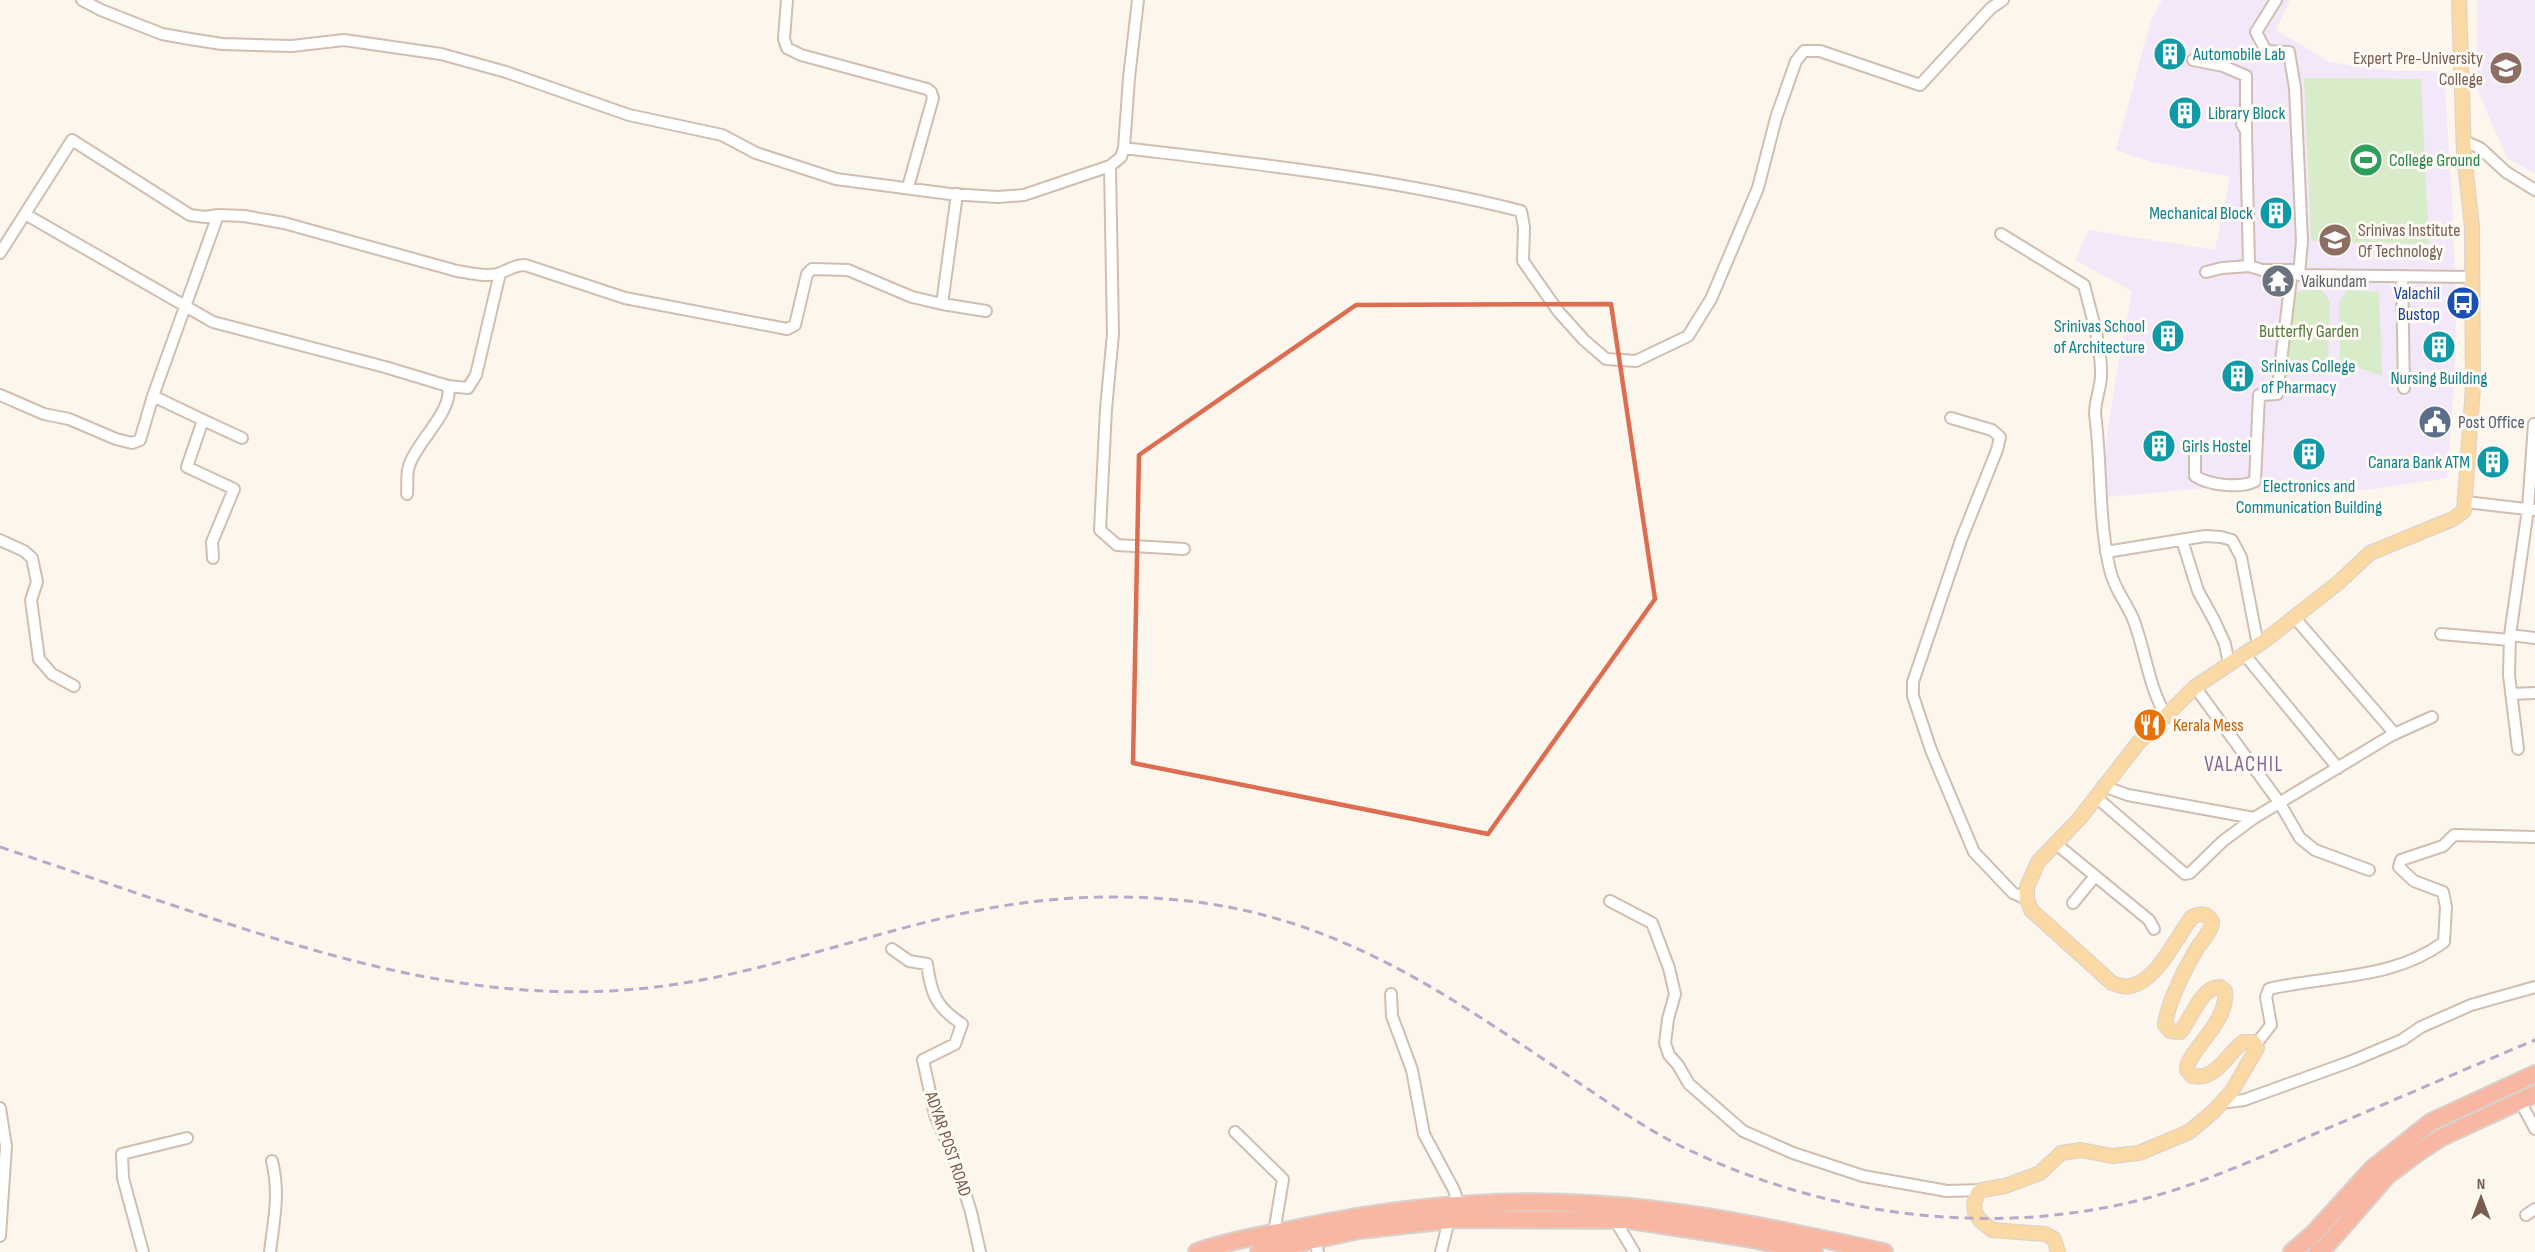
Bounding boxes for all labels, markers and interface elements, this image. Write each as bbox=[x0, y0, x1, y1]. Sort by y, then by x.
building icon: Automobile Lab bbox=[2152, 36, 2188, 72]
place label: Automobile Lab bbox=[2192, 44, 2285, 65]
place label: Expert Pre-University College bbox=[2353, 48, 2483, 90]
school or university icon: Expert Pre-University College bbox=[2488, 50, 2524, 86]
building icon: Library Block bbox=[2167, 95, 2203, 131]
place label: Library Block bbox=[2208, 103, 2285, 124]
sports icon: College Ground bbox=[2348, 142, 2384, 178]
place label: College Ground bbox=[2389, 150, 2480, 171]
building icon: Mechanical Block bbox=[2258, 195, 2294, 231]
place label: Mechanical Block bbox=[2149, 203, 2253, 224]
place label: Srinivas Institute Of Technology bbox=[2358, 220, 2460, 262]
school or university icon: Srinivas Institute Of Technology bbox=[2317, 222, 2353, 258]
temple icon: Vaikundam bbox=[2260, 263, 2296, 299]
place label: Vaikundam bbox=[2301, 271, 2367, 292]
place label: Valachil Bustop bbox=[2394, 283, 2440, 325]
bus stop icon: Valachil Bustop bbox=[2445, 285, 2481, 321]
place label: Srinivas School of Architecture bbox=[2054, 316, 2145, 358]
building icon: Srinivas School of Architecture bbox=[2150, 318, 2186, 354]
park label: Butterfly Garden bbox=[2259, 321, 2359, 342]
building icon: Nursing Building bbox=[2421, 329, 2457, 365]
place label: Srinivas College of Pharmacy bbox=[2261, 356, 2356, 398]
building icon: Srinivas College of Pharmacy bbox=[2220, 358, 2256, 394]
place label: Nursing Building bbox=[2390, 368, 2488, 389]
public building icon: Post Office bbox=[2417, 404, 2453, 440]
place label: Post Office bbox=[2458, 412, 2525, 433]
building icon: Girls Hostel bbox=[2141, 428, 2177, 464]
place label: Girls Hostel bbox=[2182, 436, 2251, 457]
building icon: Electronics and Communication Building bbox=[2291, 436, 2327, 472]
building icon: Canara Bank ATM bbox=[2475, 444, 2511, 480]
place label: Canara Bank ATM bbox=[2368, 452, 2470, 473]
place label: Electronics and Communication Building bbox=[2236, 476, 2382, 518]
restaurant icon: Kerala Mess bbox=[2132, 707, 2168, 743]
place label: Kerala Mess bbox=[2173, 715, 2244, 736]
district label: VALACHIL bbox=[2204, 752, 2284, 777]
street label: ADYAR POST ROAD bbox=[920, 1088, 976, 1199]
north arrow bbox=[2451, 1168, 2511, 1228]
text: N bbox=[2477, 1175, 2485, 1194]

